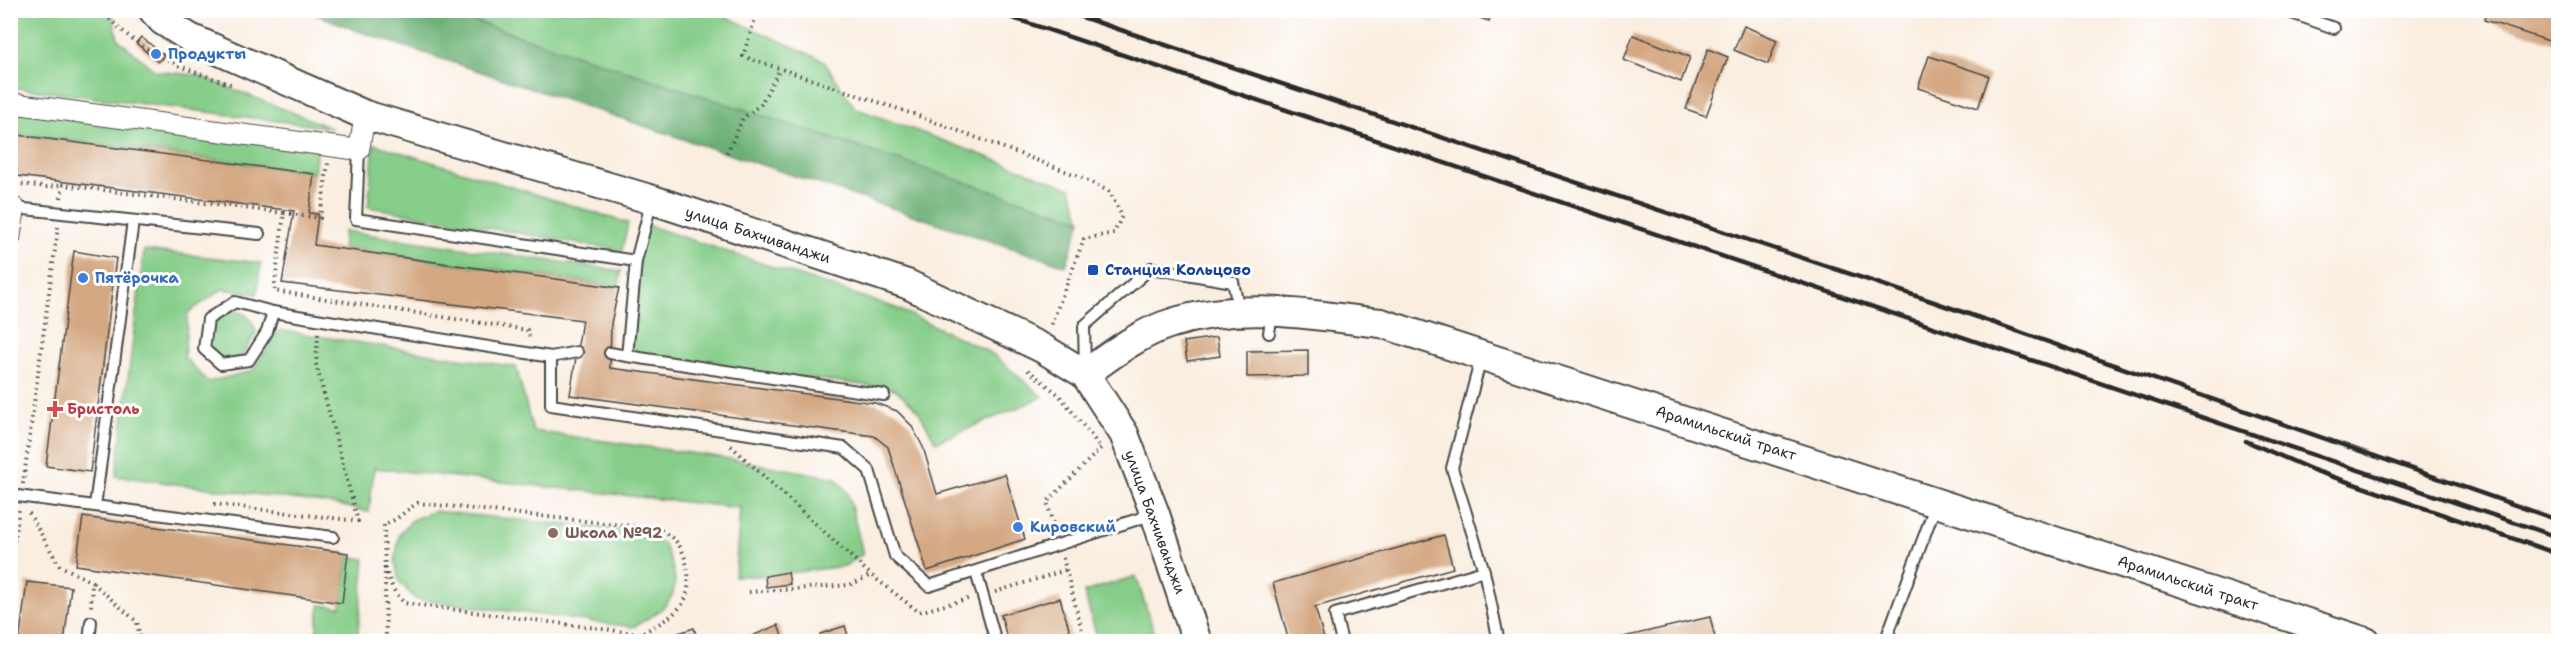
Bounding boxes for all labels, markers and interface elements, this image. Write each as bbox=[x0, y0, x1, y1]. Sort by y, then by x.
place label: Продукты bbox=[168, 44, 246, 64]
marker: Продукты bbox=[149, 47, 163, 61]
street label: улица Бахчиванджи bbox=[683, 202, 833, 268]
place label: Станция Кольцово bbox=[1105, 260, 1251, 280]
marker: Станция Кольцово bbox=[1086, 263, 1100, 277]
place label: Пятёрочка bbox=[95, 268, 179, 288]
marker: Пятёрочка bbox=[76, 271, 90, 285]
place label: Бристоль bbox=[67, 399, 140, 419]
street label: Арамильский тракт bbox=[1653, 401, 1799, 465]
marker: Бристоль bbox=[48, 402, 62, 416]
street label: улица Бахчиванджи bbox=[1120, 447, 1190, 597]
place label: Кировский bbox=[1030, 517, 1116, 537]
marker: Кировский bbox=[1011, 520, 1025, 534]
place label: Школа №92 bbox=[565, 523, 663, 543]
marker: Школа №92 bbox=[546, 526, 560, 540]
street label: Арамильский тракт bbox=[2115, 551, 2261, 615]

